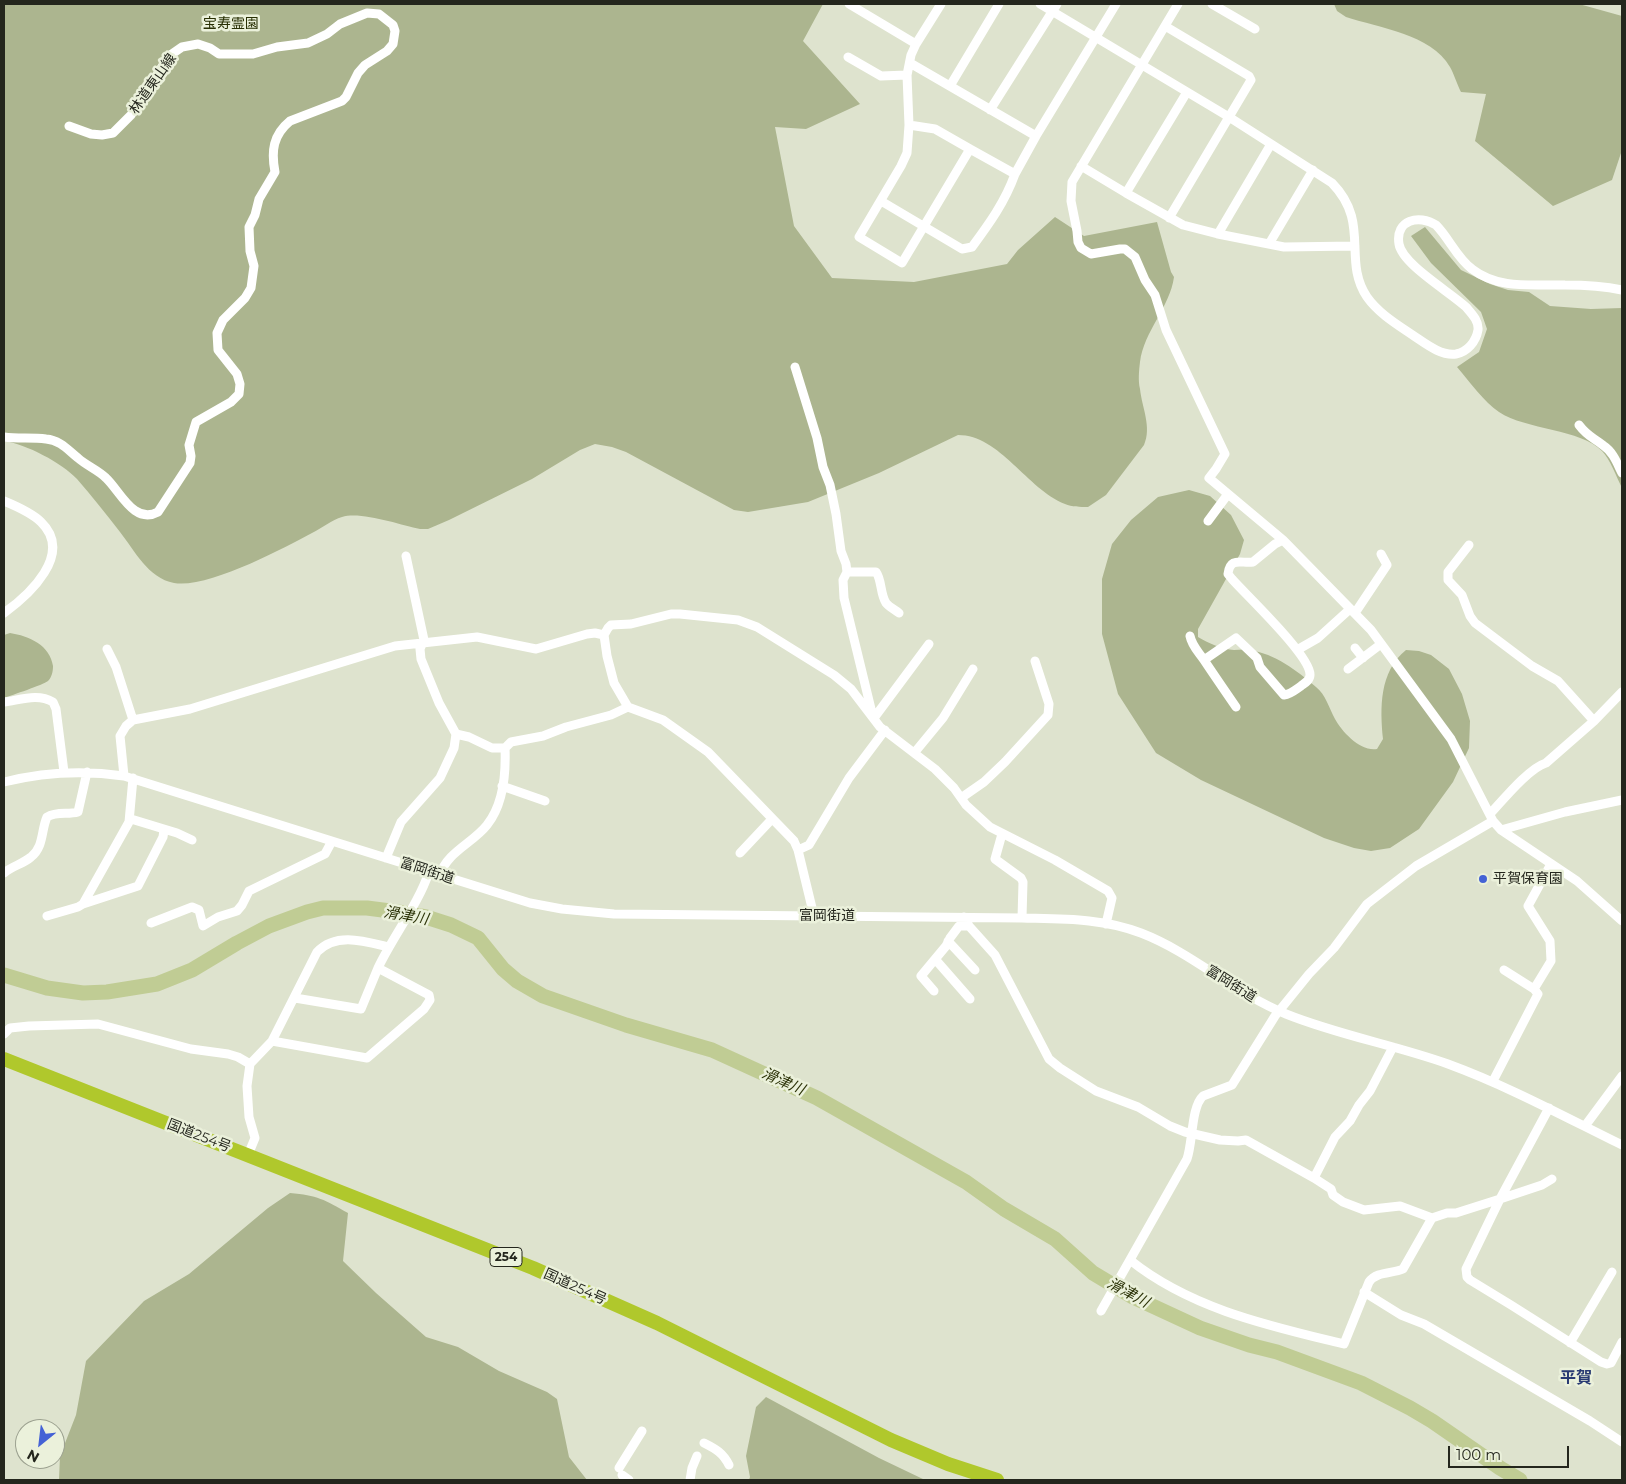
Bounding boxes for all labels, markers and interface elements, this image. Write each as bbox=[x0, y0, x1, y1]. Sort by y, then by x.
park label: 宝寿霊園 bbox=[203, 16, 259, 32]
street label: 林道東山線 bbox=[126, 51, 180, 117]
street label: 富岡街道 bbox=[398, 854, 456, 888]
place label: 平賀保育園 bbox=[1493, 871, 1563, 887]
marker: 平賀保育園 bbox=[1477, 873, 1489, 885]
water label: 滑津川 bbox=[382, 903, 430, 929]
street label: 富岡街道 bbox=[799, 908, 855, 924]
street label: 富岡街道 bbox=[1203, 962, 1259, 1006]
water label: 滑津川 bbox=[759, 1065, 807, 1099]
street label: 国道254号 bbox=[165, 1116, 233, 1156]
road number: 254 bbox=[490, 1248, 522, 1266]
street label: 国道254号 bbox=[541, 1266, 609, 1308]
water label: 滑津川 bbox=[1104, 1274, 1152, 1312]
district label: 平賀 bbox=[1560, 1368, 1592, 1388]
north arrow bbox=[15, 1419, 65, 1469]
scale bar bbox=[1451, 1436, 1572, 1468]
text: 100 m bbox=[1456, 1445, 1501, 1464]
text: N bbox=[24, 1446, 43, 1467]

